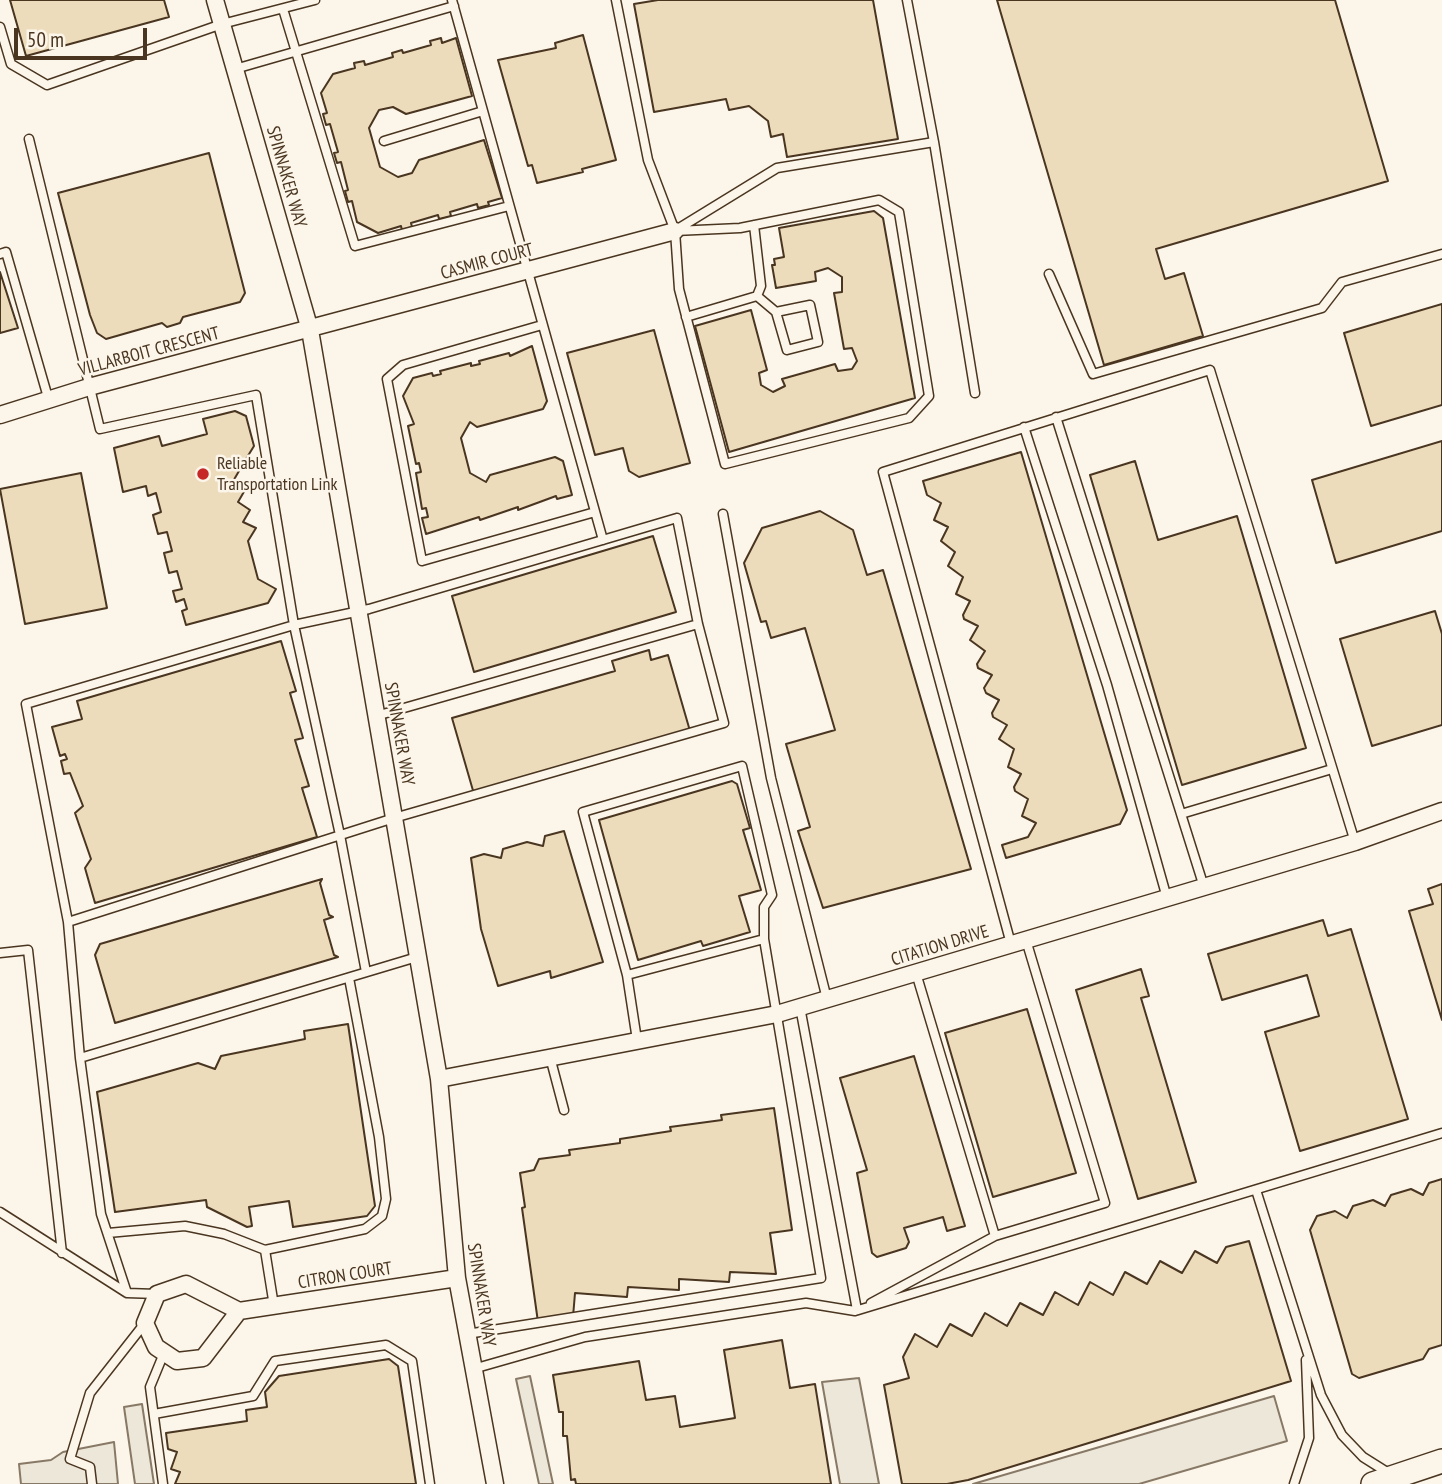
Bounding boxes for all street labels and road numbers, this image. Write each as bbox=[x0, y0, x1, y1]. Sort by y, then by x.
street label: SPINNAKER WAY bbox=[261, 124, 311, 230]
street label: CASMIR COURT bbox=[438, 239, 536, 285]
street label: VILLARBOIT CRESCENT bbox=[76, 323, 222, 381]
street label: SPINNAKER WAY bbox=[379, 681, 419, 787]
street label: CITATION DRIVE bbox=[889, 921, 991, 971]
street label: SPINNAKER WAY bbox=[462, 1242, 500, 1348]
street label: CITRON COURT bbox=[296, 1258, 394, 1294]

